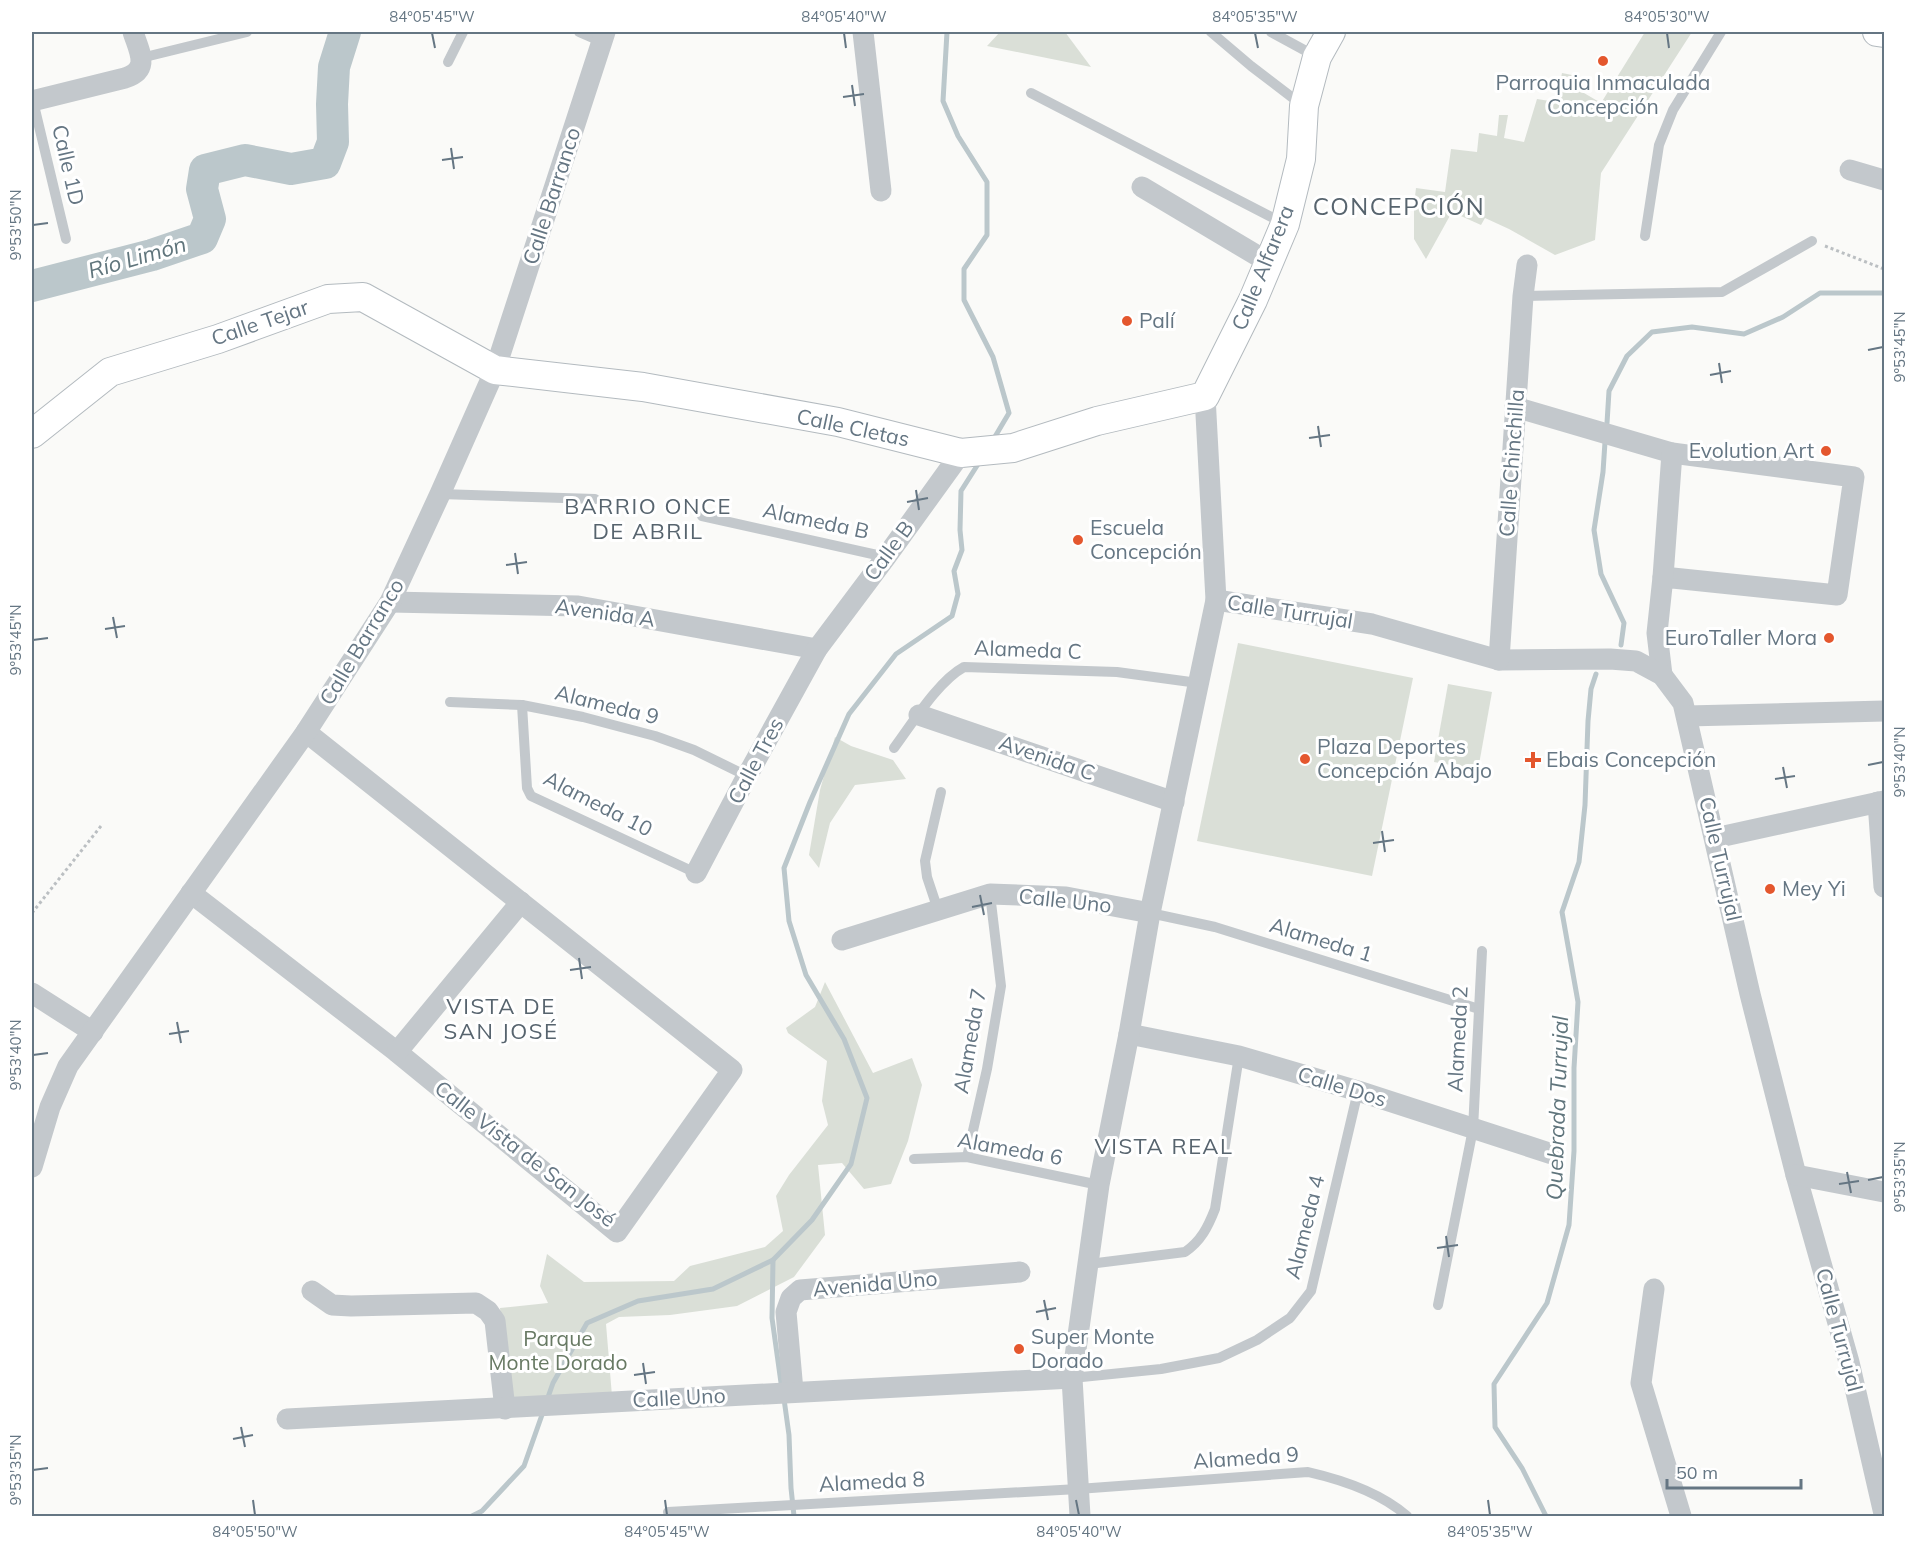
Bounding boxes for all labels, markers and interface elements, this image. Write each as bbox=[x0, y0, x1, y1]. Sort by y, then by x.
text: 84°05'45"W bbox=[389, 7, 475, 26]
text: 84°05'40"W bbox=[801, 7, 887, 26]
text: 84°05'35"W bbox=[1212, 7, 1298, 26]
text: 84°05'30"W bbox=[1624, 7, 1710, 26]
marker: Parroquia Inmaculada Concepción bbox=[1596, 54, 1610, 68]
place label: Parroquia Inmaculada Concepción bbox=[1496, 69, 1710, 119]
street label: Calle 1D bbox=[47, 122, 91, 208]
street label: Calle Barranco bbox=[517, 124, 585, 268]
text: 9°53'50"N bbox=[6, 190, 25, 260]
district label: CONCEPCIÓN bbox=[1313, 191, 1485, 221]
street label: Calle Alfarera bbox=[1225, 201, 1299, 334]
water label: Río Limón bbox=[85, 230, 189, 284]
street label: Calle Tejar bbox=[208, 293, 312, 351]
place label: Palí bbox=[1139, 307, 1176, 333]
text: 9°53'45"N bbox=[1890, 312, 1909, 382]
marker: Palí bbox=[1120, 314, 1134, 328]
street label: Calle Chinchilla bbox=[1493, 388, 1529, 538]
street label: Calle Cletas bbox=[794, 402, 912, 452]
place label: Evolution Art bbox=[1689, 437, 1814, 463]
marker: Evolution Art bbox=[1819, 444, 1833, 458]
district label: BARRIO ONCE DE ABRIL bbox=[564, 492, 732, 545]
street label: Alameda B bbox=[761, 496, 872, 544]
place label: Escuela Concepción bbox=[1090, 514, 1202, 564]
street label: Calle B bbox=[858, 515, 919, 585]
marker: Escuela Concepción bbox=[1071, 533, 1085, 547]
street label: Calle Barranco bbox=[313, 574, 409, 709]
street label: Calle Turrujal bbox=[1226, 588, 1355, 634]
street label: Avenida A bbox=[553, 592, 657, 632]
text: 9°53'45"N bbox=[6, 605, 25, 675]
place label: EuroTaller Mora bbox=[1665, 624, 1817, 650]
marker: EuroTaller Mora bbox=[1822, 631, 1836, 645]
street label: Alameda C bbox=[974, 634, 1082, 664]
street label: Alameda 9 bbox=[553, 679, 662, 729]
street label: Calle Tres bbox=[722, 713, 789, 808]
text: 9°53'40"N bbox=[1890, 727, 1909, 797]
street label: Avenida C bbox=[996, 729, 1099, 786]
place label: Plaza Deportes Concepción Abajo bbox=[1317, 733, 1492, 783]
place label: Ebais Concepción bbox=[1546, 746, 1716, 772]
marker: Ebais Concepción bbox=[1524, 751, 1542, 769]
marker: Plaza Deportes Concepción Abajo bbox=[1298, 752, 1312, 766]
street label: Alameda 10 bbox=[540, 765, 657, 842]
street label: Calle Turrujal bbox=[1694, 794, 1748, 923]
place label: Mey Yi bbox=[1782, 875, 1846, 901]
street label: Calle Uno bbox=[1017, 882, 1113, 918]
marker: Mey Yi bbox=[1763, 882, 1777, 896]
street label: Alameda 1 bbox=[1267, 911, 1376, 967]
street label: Alameda 2 bbox=[1441, 985, 1473, 1093]
street label: Alameda 7 bbox=[947, 986, 991, 1095]
district label: VISTA DE SAN JOSÉ bbox=[444, 992, 558, 1045]
water label: Quebrada Turrujal bbox=[1540, 1014, 1574, 1201]
text: 9°53'40"N bbox=[6, 1020, 25, 1090]
street label: Calle Dos bbox=[1295, 1060, 1390, 1112]
street label: Calle Vista de San José bbox=[430, 1074, 621, 1232]
street label: Alameda 6 bbox=[956, 1126, 1065, 1170]
district label: VISTA REAL bbox=[1095, 1132, 1233, 1160]
text: 9°53'35"N bbox=[1890, 1142, 1909, 1212]
street label: Alameda 4 bbox=[1279, 1172, 1330, 1281]
street label: Avenida Uno bbox=[812, 1265, 938, 1301]
street label: Calle Turrujal bbox=[1811, 1265, 1869, 1394]
place label: Super Monte Dorado bbox=[1031, 1323, 1154, 1373]
park label: Parque Monte Dorado bbox=[489, 1325, 627, 1375]
marker: Super Monte Dorado bbox=[1012, 1342, 1026, 1356]
street label: Calle Uno bbox=[632, 1382, 726, 1412]
text: 9°53'35"N bbox=[6, 1435, 25, 1505]
street label: Alameda 9 bbox=[1192, 1440, 1300, 1474]
scale bar bbox=[1667, 1452, 1800, 1490]
text: 50 m bbox=[1676, 1461, 1718, 1484]
street label: Alameda 8 bbox=[818, 1465, 926, 1497]
text: 84°05'50"W bbox=[212, 1522, 298, 1541]
text: 84°05'45"W bbox=[624, 1522, 710, 1541]
text: 84°05'40"W bbox=[1036, 1522, 1122, 1541]
text: 84°05'35"W bbox=[1447, 1522, 1533, 1541]

